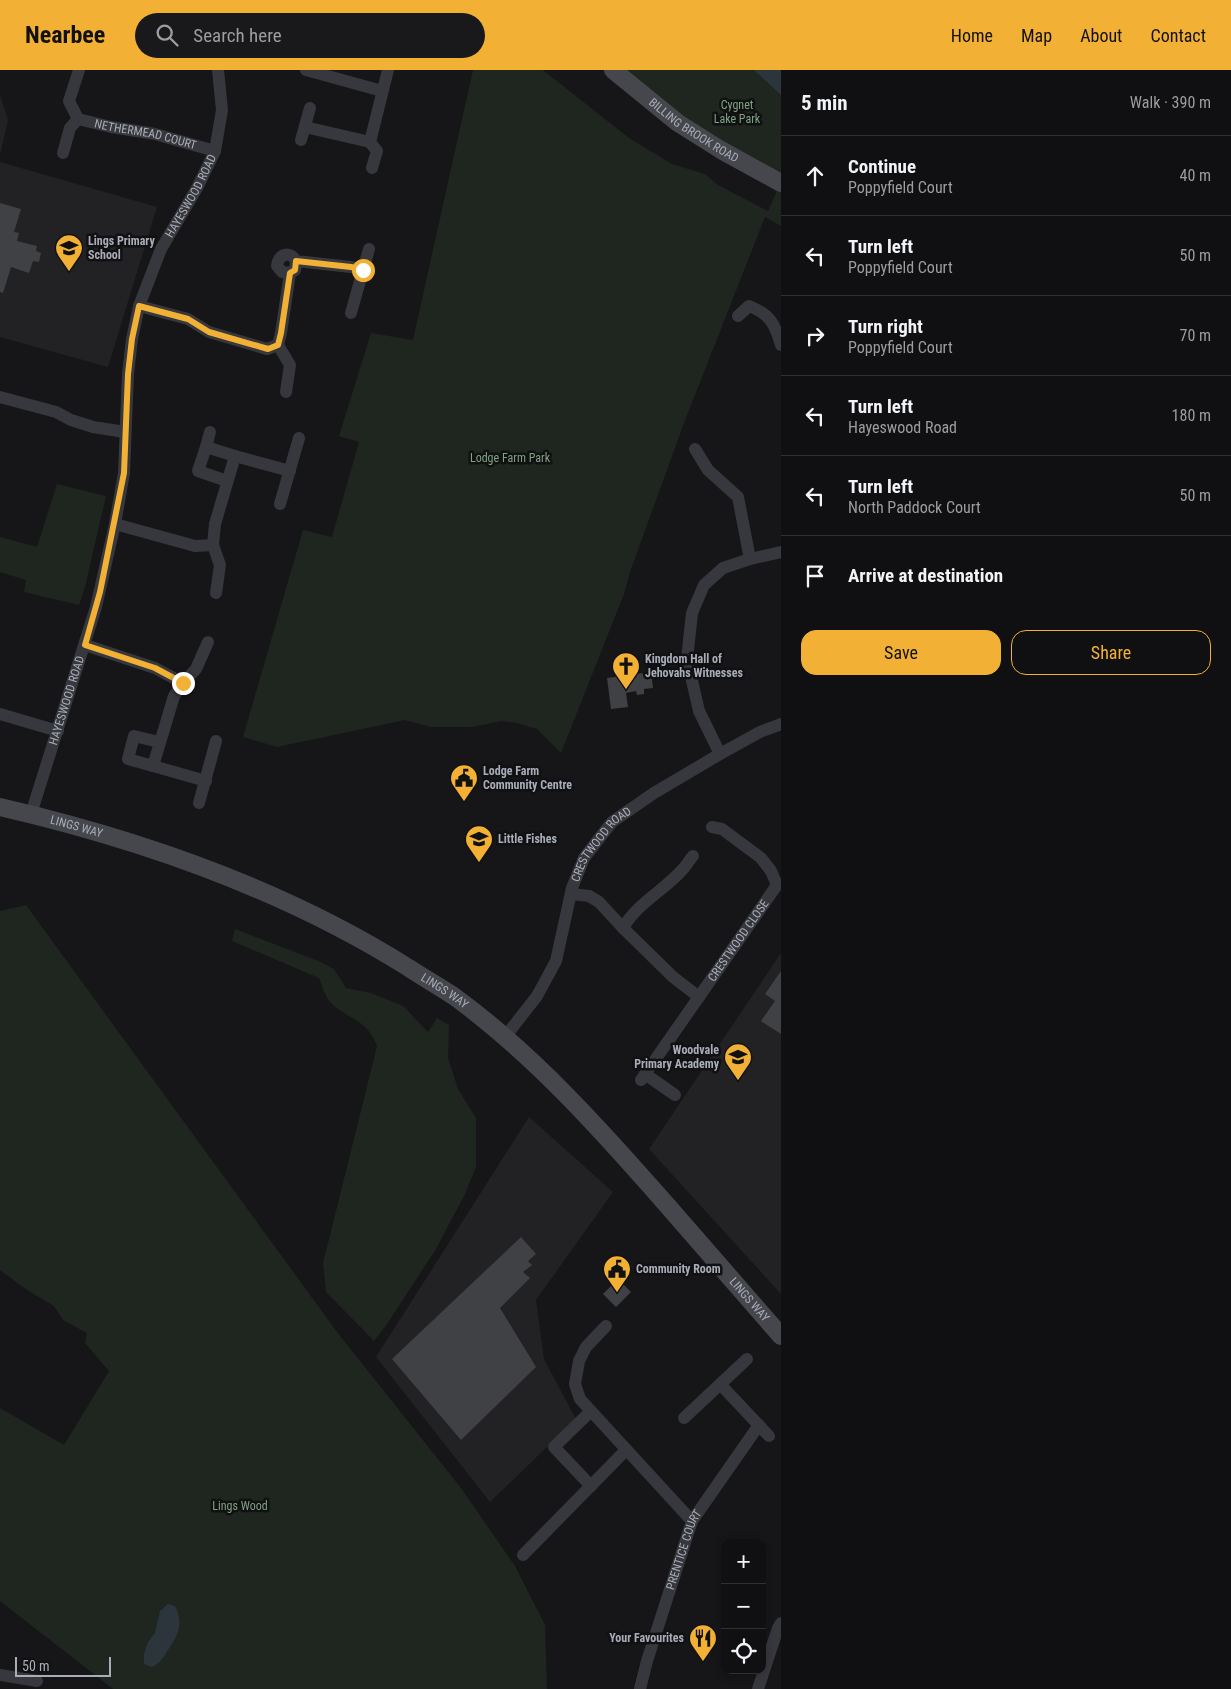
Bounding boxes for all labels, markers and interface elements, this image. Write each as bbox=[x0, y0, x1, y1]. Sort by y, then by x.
search box bbox=[135, 13, 485, 58]
text: Nearbee bbox=[25, 21, 105, 49]
icon: search bbox=[153, 21, 181, 49]
text: Search here bbox=[193, 24, 282, 47]
text: Home bbox=[951, 25, 993, 46]
text: Map bbox=[1021, 25, 1052, 46]
text: About bbox=[1080, 25, 1122, 46]
text: Contact bbox=[1150, 25, 1206, 46]
text: 5 min bbox=[801, 91, 848, 115]
text: Walk · 390 m bbox=[1130, 93, 1211, 112]
street label: BILLING BROOK ROAD bbox=[646, 95, 741, 165]
park label: Cygnet Lake Park bbox=[714, 98, 761, 126]
street label: NETHERMEAD COURT bbox=[93, 116, 198, 152]
street label: HAYESWOOD ROAD bbox=[162, 152, 219, 240]
text: Continue bbox=[848, 155, 916, 178]
icon: ahead bbox=[801, 162, 829, 190]
text: 40 m bbox=[1179, 166, 1211, 185]
text: Poppyfield Court bbox=[848, 178, 953, 197]
school or university icon: Lings Primary School bbox=[54, 233, 84, 272]
place label: Lings Primary School bbox=[88, 234, 155, 262]
text: Turn left bbox=[848, 235, 913, 258]
icon: left bbox=[801, 242, 829, 270]
text: 50 m bbox=[1179, 246, 1211, 265]
text: Poppyfield Court bbox=[848, 258, 953, 277]
route start bbox=[352, 259, 375, 282]
text: Turn right bbox=[848, 315, 923, 338]
icon: right bbox=[801, 322, 829, 350]
text: 70 m bbox=[1179, 326, 1211, 345]
text: Poppyfield Court bbox=[848, 338, 953, 357]
text: Turn left bbox=[848, 395, 913, 418]
icon: left bbox=[801, 402, 829, 430]
text: 180 m bbox=[1172, 406, 1211, 425]
text: Hayeswood Road bbox=[848, 418, 957, 437]
park label: Lodge Farm Park bbox=[470, 451, 551, 465]
text: Turn left bbox=[848, 475, 913, 498]
icon: left bbox=[801, 482, 829, 510]
text: 50 m bbox=[1179, 486, 1211, 505]
text: North Paddock Court bbox=[848, 498, 981, 517]
icon: arrive bbox=[801, 562, 829, 590]
text: Arrive at destination bbox=[848, 564, 1003, 587]
button: Save bbox=[801, 630, 1001, 675]
button: Share bbox=[1011, 630, 1211, 675]
church icon: Kingdom Hall of Jehovahs Witnesses bbox=[611, 651, 641, 690]
place label: Kingdom Hall of Jehovahs Witnesses bbox=[645, 652, 743, 680]
street label: HAYESWOOD ROAD bbox=[46, 654, 87, 747]
route end bbox=[172, 672, 195, 695]
public building icon: Lodge Farm Community Centre bbox=[449, 763, 479, 802]
place label: Lodge Farm Community Centre bbox=[483, 764, 572, 792]
street label: CRESTWOOD ROAD bbox=[568, 804, 634, 884]
street label: LINGS WAY bbox=[49, 813, 105, 841]
school or university icon: Little Fishes bbox=[464, 824, 494, 863]
place label: Little Fishes bbox=[498, 832, 557, 846]
street label: CRESTWOOD CLOSE bbox=[705, 897, 772, 984]
street label: LINGS WAY bbox=[418, 970, 472, 1012]
school or university icon: Woodvale Primary Academy bbox=[723, 1042, 753, 1081]
place label: Woodvale Primary Academy bbox=[634, 1043, 720, 1071]
public building icon: Community Room bbox=[602, 1254, 632, 1293]
place label: Community Room bbox=[636, 1262, 721, 1276]
street label: LINGS WAY bbox=[726, 1275, 773, 1325]
park label: Lings Wood bbox=[212, 1499, 268, 1513]
street label: PRENTICE COURT bbox=[663, 1507, 705, 1592]
map controls bbox=[721, 1539, 766, 1674]
button: + bbox=[721, 1539, 766, 1584]
button: − bbox=[721, 1584, 766, 1629]
restaurant icon: Your Favourites bbox=[688, 1623, 718, 1662]
button: locate bbox=[721, 1629, 766, 1674]
place label: Your Favourites bbox=[609, 1631, 685, 1645]
scale bar bbox=[15, 1654, 111, 1677]
text: 50 m bbox=[22, 1658, 50, 1674]

